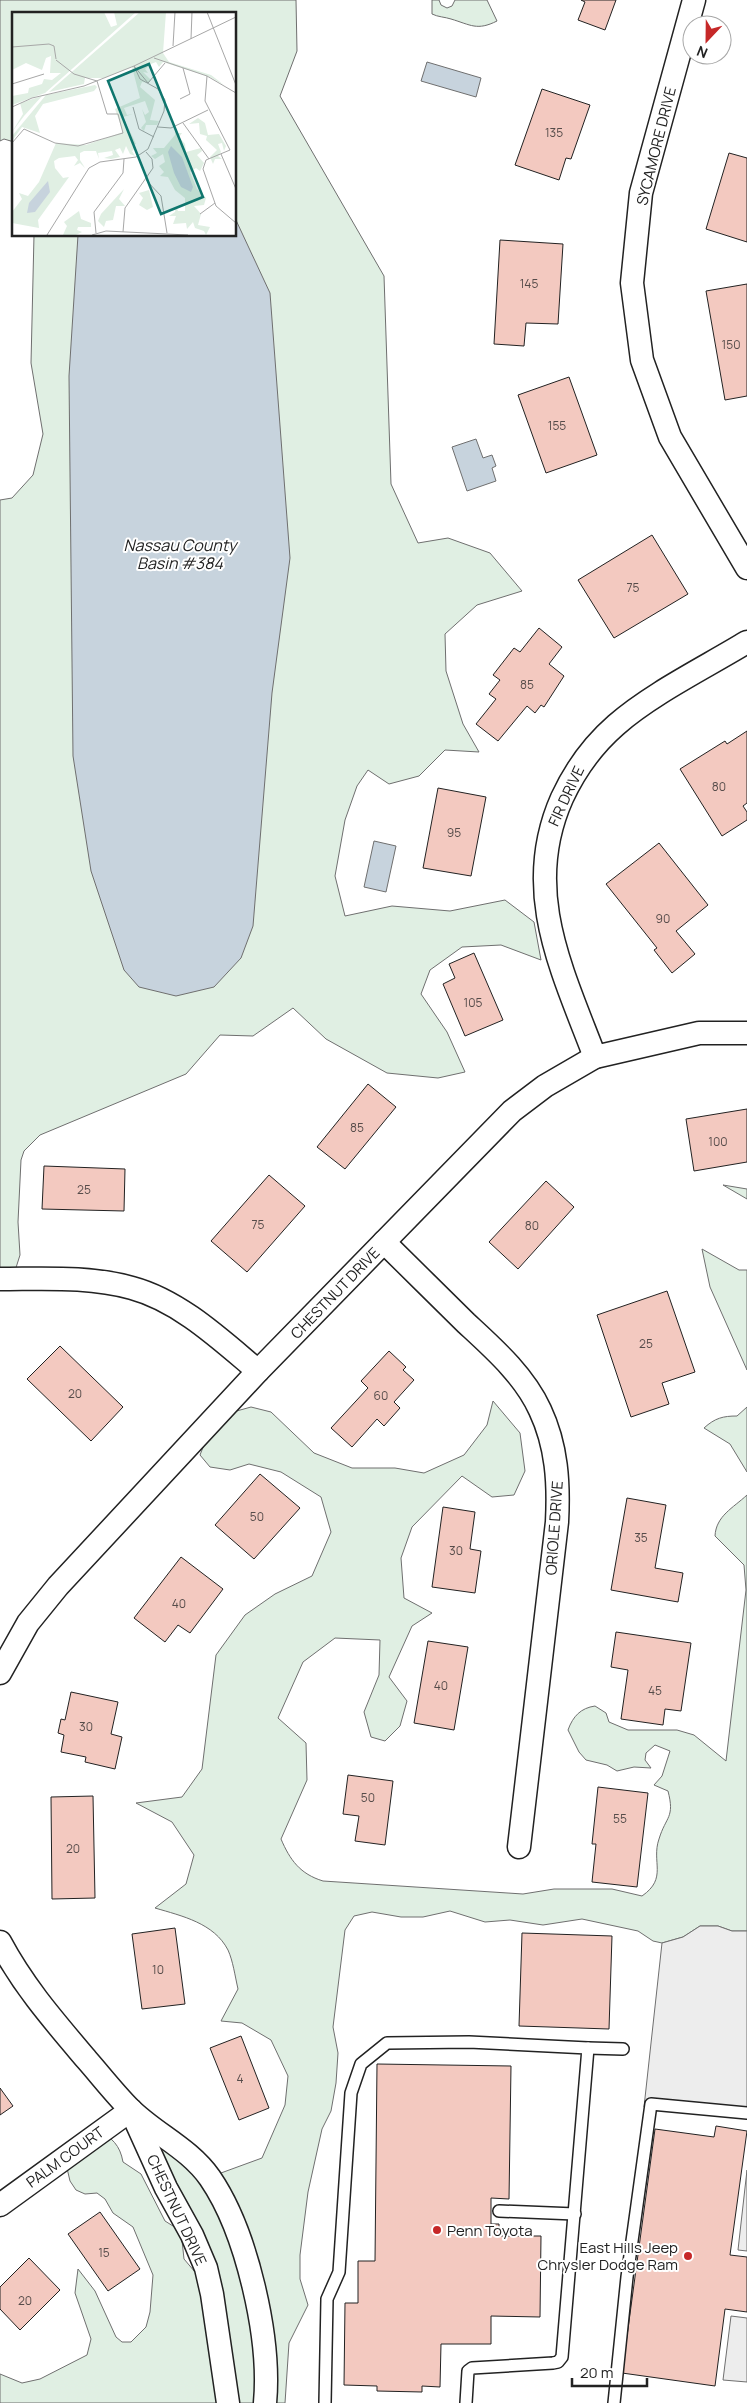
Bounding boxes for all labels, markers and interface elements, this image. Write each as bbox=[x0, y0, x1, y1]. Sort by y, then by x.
inset map bbox=[12, 12, 236, 236]
north arrow bbox=[682, 15, 732, 65]
text: N bbox=[694, 42, 710, 63]
street label: SYCAMORE DRIVE bbox=[631, 84, 681, 208]
house number: 135 bbox=[545, 124, 563, 141]
house number: 145 bbox=[520, 275, 538, 292]
house number: 150 bbox=[722, 336, 740, 353]
house number: 155 bbox=[548, 417, 566, 434]
water label: Nassau County Basin #384 bbox=[124, 534, 239, 574]
house number: 75 bbox=[627, 579, 640, 596]
house number: 85 bbox=[520, 676, 534, 693]
street label: FIR DRIVE bbox=[543, 762, 589, 830]
house number: 80 bbox=[712, 778, 726, 795]
house number: 95 bbox=[447, 824, 461, 841]
house number: 90 bbox=[656, 910, 670, 927]
house number: 105 bbox=[464, 994, 483, 1011]
house number: 85 bbox=[350, 1119, 364, 1136]
house number: 100 bbox=[708, 1133, 728, 1150]
house number: 25 bbox=[77, 1181, 91, 1198]
house number: 75 bbox=[252, 1216, 265, 1233]
house number: 80 bbox=[525, 1217, 539, 1234]
street label: CHESTNUT DRIVE bbox=[286, 1242, 384, 1344]
house number: 25 bbox=[639, 1335, 653, 1352]
house number: 20 bbox=[68, 1385, 82, 1402]
house number: 60 bbox=[374, 1387, 388, 1404]
street label: ORIOLE DRIVE bbox=[540, 1480, 568, 1576]
house number: 50 bbox=[250, 1508, 264, 1525]
house number: 35 bbox=[634, 1529, 648, 1546]
house number: 30 bbox=[449, 1542, 463, 1559]
house number: 40 bbox=[172, 1595, 186, 1612]
house number: 40 bbox=[434, 1677, 448, 1694]
house number: 45 bbox=[648, 1682, 662, 1699]
house number: 30 bbox=[79, 1718, 93, 1735]
house number: 50 bbox=[361, 1789, 375, 1806]
house number: 55 bbox=[613, 1810, 627, 1827]
house number: 20 bbox=[66, 1840, 80, 1857]
house number: 10 bbox=[152, 1961, 164, 1978]
house number: 4 bbox=[236, 2070, 244, 2087]
street label: PALM COURT bbox=[22, 2122, 108, 2192]
street label: CHESTNUT DRIVE bbox=[142, 2151, 212, 2269]
place label: Penn Toyota bbox=[447, 2220, 533, 2241]
marker: Penn Toyota bbox=[431, 2224, 443, 2236]
place label: East Hills Jeep Chrysler Dodge Ram bbox=[538, 2237, 678, 2275]
house number: 15 bbox=[98, 2244, 110, 2261]
marker: East Hills Jeep Chrysler Dodge Ram bbox=[682, 2250, 694, 2262]
house number: 20 bbox=[18, 2292, 32, 2309]
scale bar bbox=[572, 2356, 647, 2388]
text: 20 m bbox=[580, 2362, 613, 2383]

